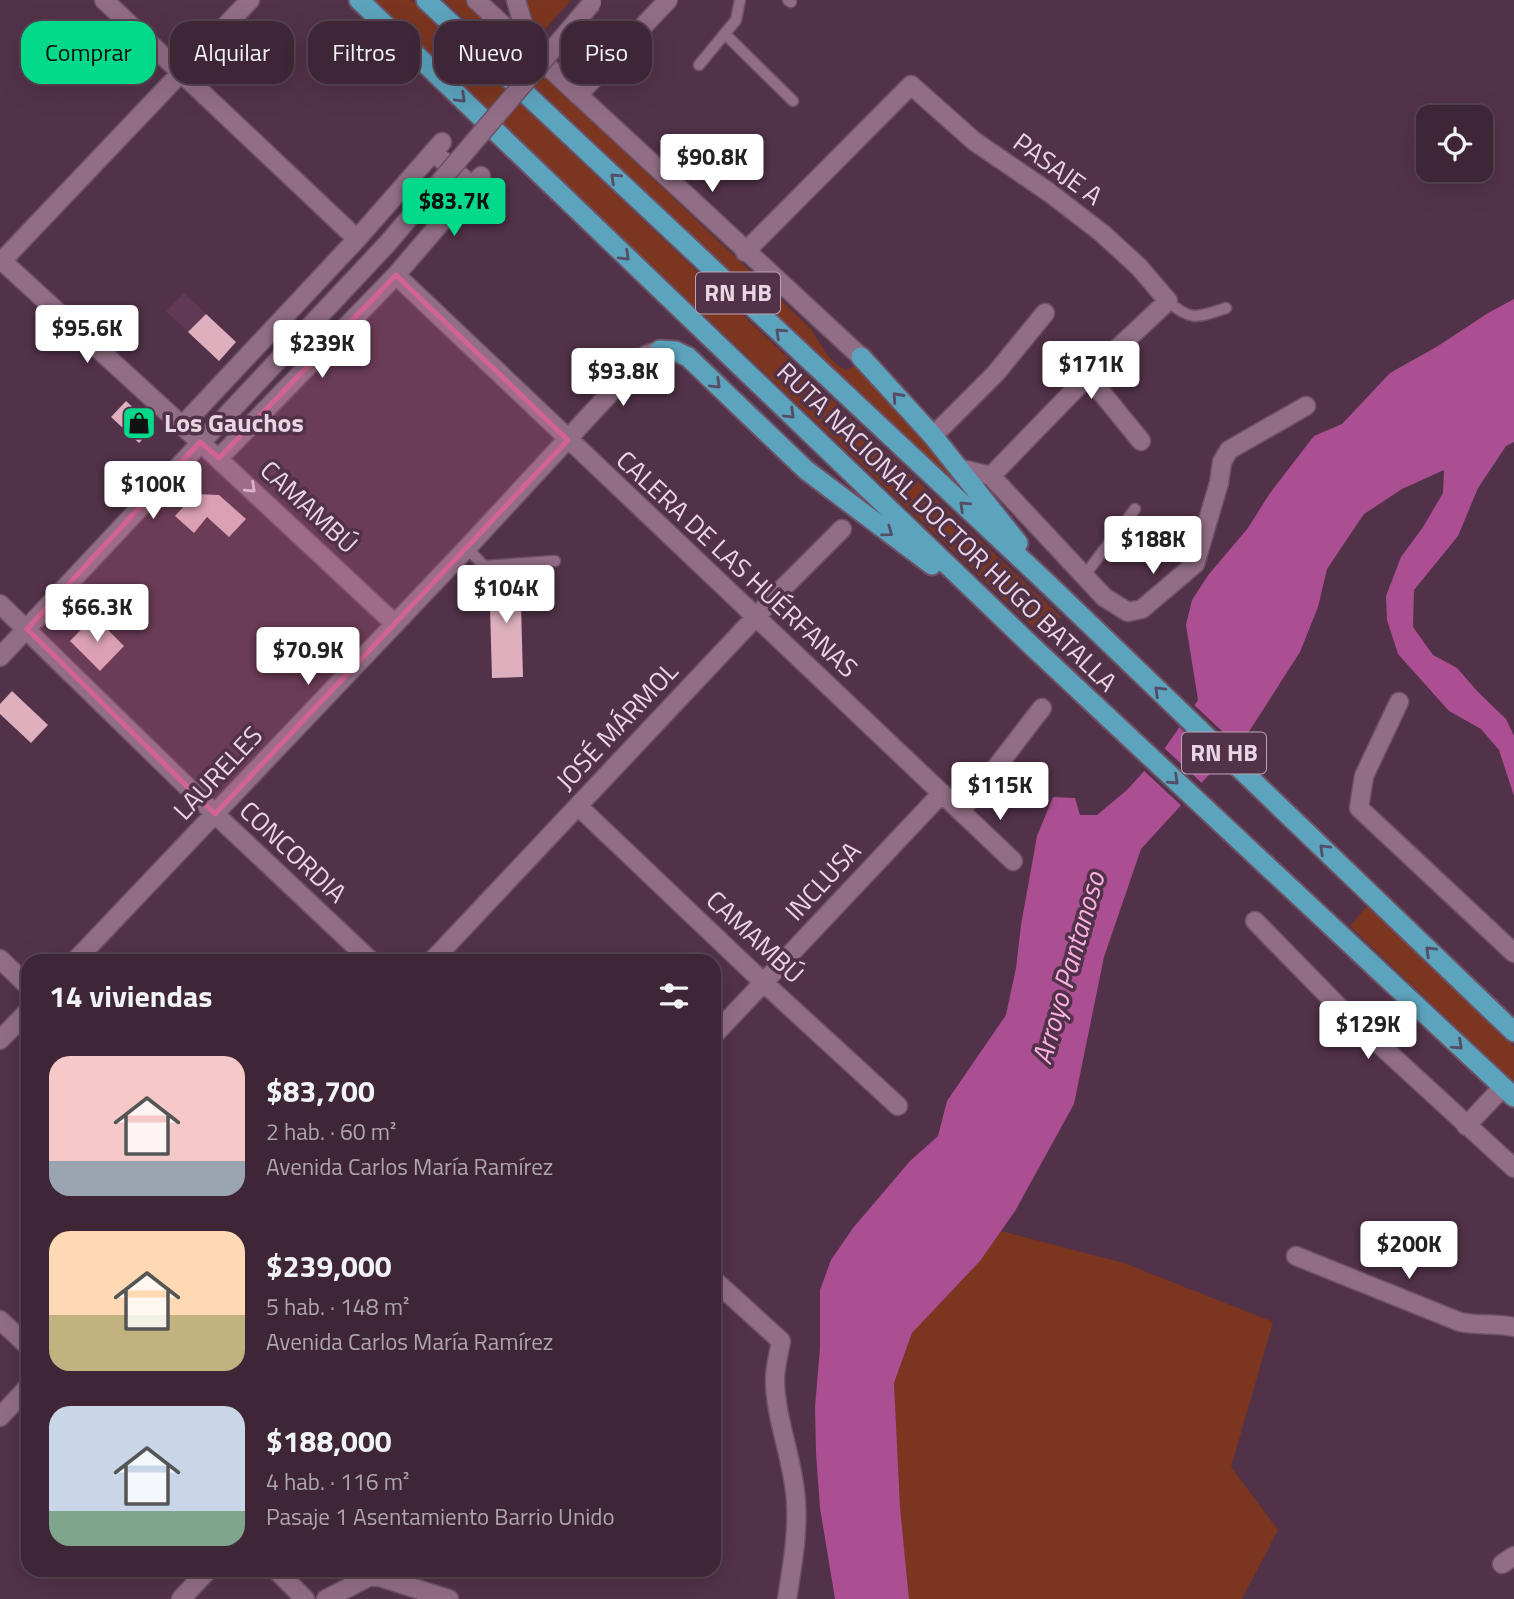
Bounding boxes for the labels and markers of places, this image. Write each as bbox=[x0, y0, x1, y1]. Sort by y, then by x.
pin: $90.8K bbox=[655, 134, 769, 194]
pin: $83.7K bbox=[397, 178, 511, 238]
pin: $95.6K bbox=[30, 306, 144, 365]
pin: $239K bbox=[273, 320, 371, 380]
pin: $171K bbox=[1042, 342, 1140, 401]
pin: $93.8K bbox=[566, 348, 680, 408]
place label: Los Gauchos bbox=[164, 403, 304, 442]
shop icon: Los Gauchos bbox=[120, 404, 158, 442]
pin: $100K bbox=[104, 462, 202, 521]
pin: $188K bbox=[1104, 516, 1202, 576]
pin: $104K bbox=[457, 566, 555, 625]
pin: $66.3K bbox=[40, 584, 154, 644]
pin: $70.9K bbox=[251, 628, 365, 687]
pin: $115K bbox=[951, 762, 1049, 822]
pin: $129K bbox=[1319, 1002, 1417, 1061]
pin: $200K bbox=[1360, 1222, 1458, 1281]

